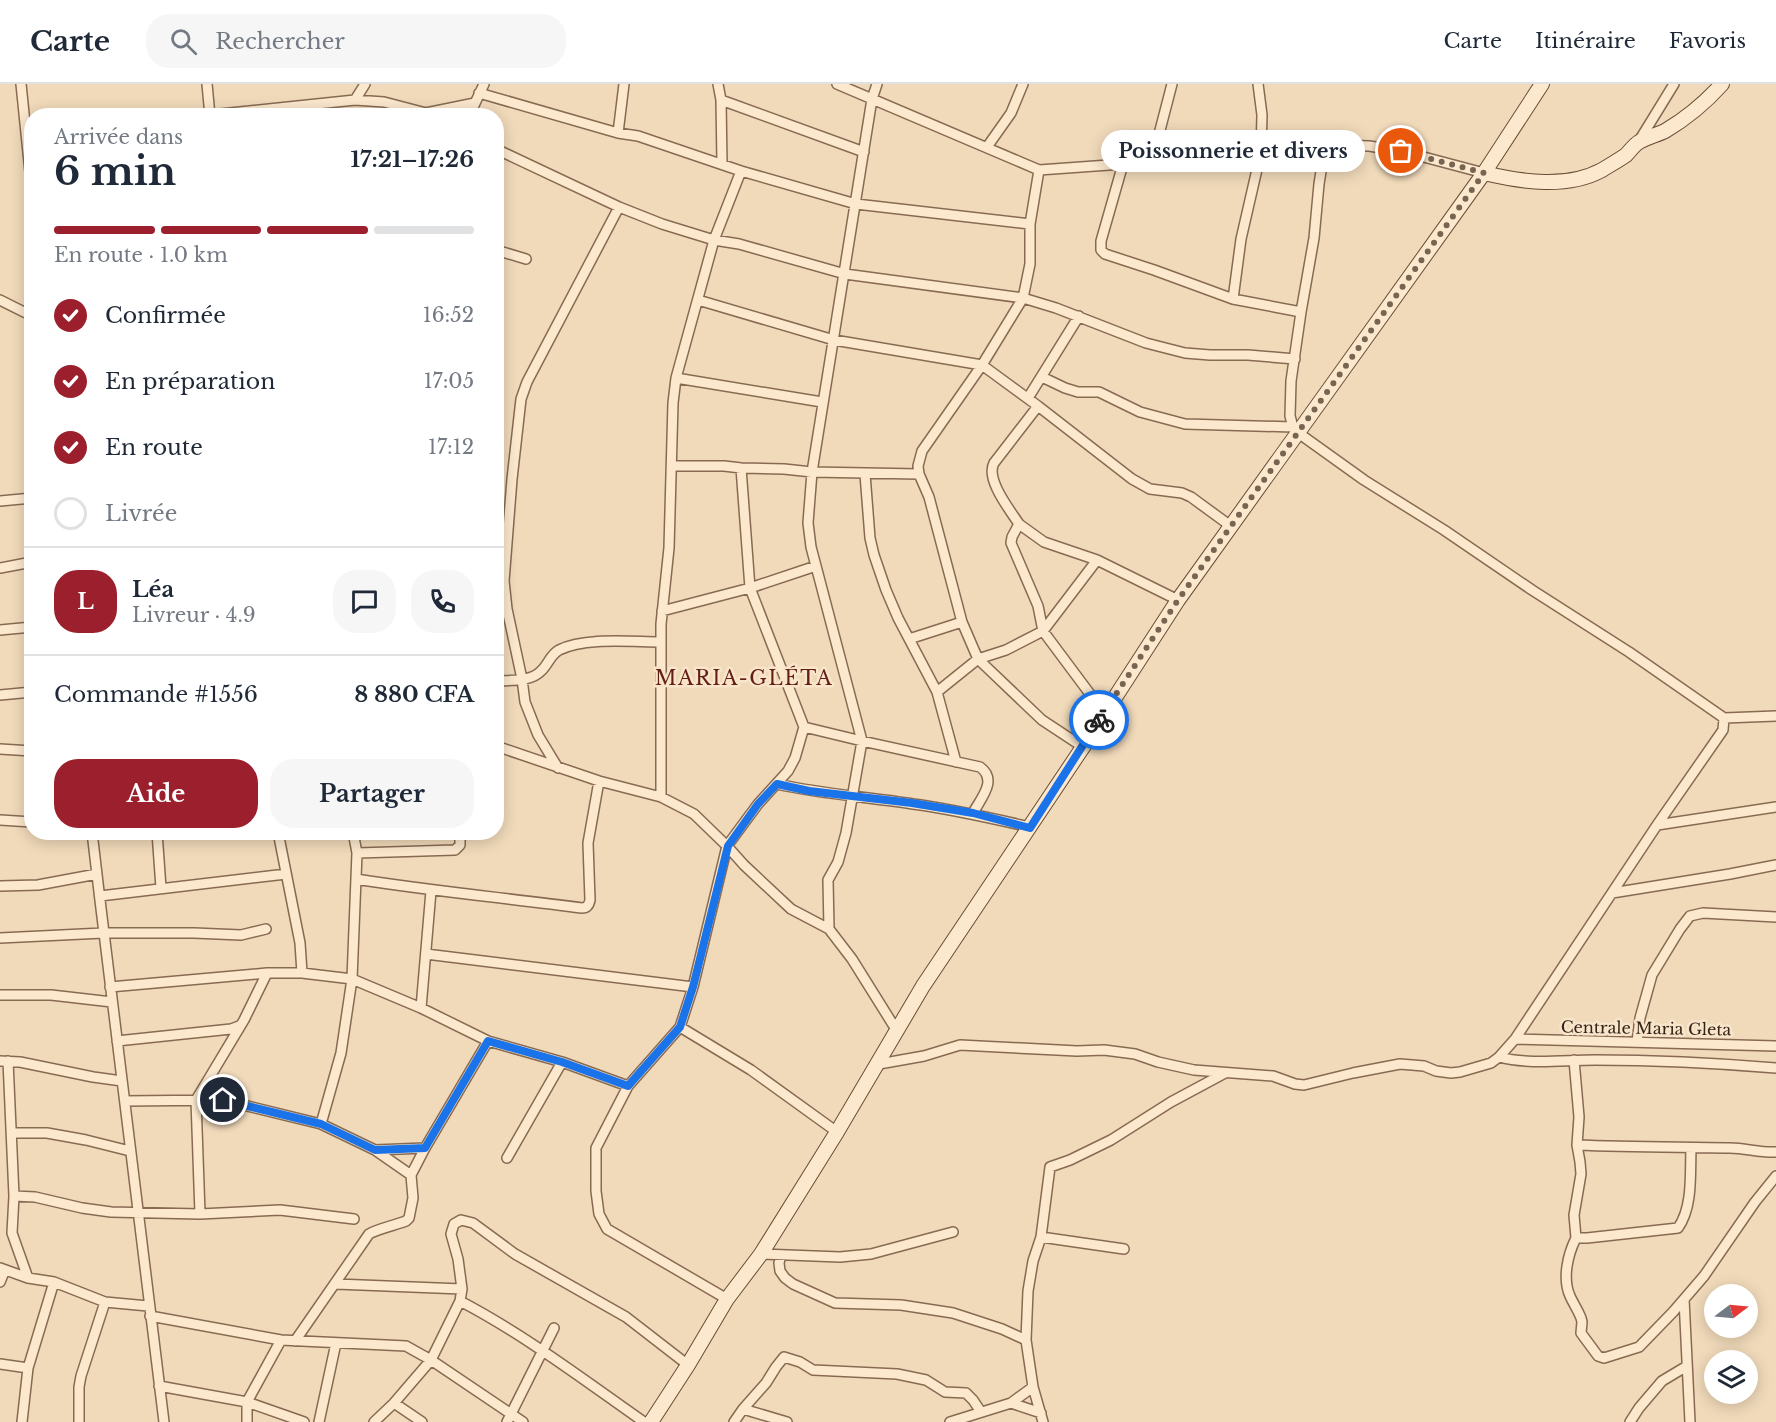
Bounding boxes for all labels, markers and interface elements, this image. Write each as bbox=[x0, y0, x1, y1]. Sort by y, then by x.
search box bbox=[146, 14, 566, 68]
text: Carte bbox=[30, 24, 110, 59]
icon: search bbox=[167, 25, 200, 58]
text: Rechercher bbox=[215, 28, 345, 55]
text: Carte bbox=[1444, 28, 1502, 54]
text: Itinéraire bbox=[1535, 28, 1636, 54]
text: Favoris bbox=[1669, 28, 1746, 54]
text: Arrivée dans bbox=[54, 125, 183, 149]
pin bbox=[1375, 125, 1426, 176]
callout: Poissonnerie et divers bbox=[1101, 130, 1365, 172]
icon: bag bbox=[1384, 134, 1417, 167]
text: Poissonnerie et divers bbox=[1118, 139, 1348, 163]
text: 17:21–17:26 bbox=[350, 146, 474, 173]
text: 6 min bbox=[54, 147, 176, 196]
text: En route · 1.0 km bbox=[54, 243, 228, 267]
icon: check bbox=[54, 299, 87, 332]
text: Confirmée bbox=[105, 302, 226, 329]
text: 16:52 bbox=[423, 303, 474, 327]
icon: check bbox=[54, 365, 87, 398]
text: En préparation bbox=[105, 368, 275, 395]
text: 17:05 bbox=[424, 369, 474, 393]
icon: check bbox=[54, 431, 87, 464]
text: En route bbox=[105, 434, 203, 461]
text: 17:12 bbox=[428, 435, 474, 459]
text: Livrée bbox=[105, 500, 177, 527]
button: chat bbox=[333, 570, 396, 633]
button: phone bbox=[411, 570, 474, 633]
text: Léa bbox=[132, 576, 174, 603]
text: L bbox=[77, 588, 94, 615]
text: Livreur · 4.9 bbox=[132, 603, 256, 627]
district label: MARIA-GLÉTA bbox=[655, 665, 833, 690]
text: Commande #1556 bbox=[54, 681, 258, 708]
text: 8 880 CFA bbox=[354, 681, 474, 708]
courier bbox=[1069, 690, 1129, 750]
icon: bike bbox=[1083, 704, 1116, 737]
button: Aide bbox=[54, 759, 258, 828]
button: Partager bbox=[270, 759, 474, 828]
street label: Centrale Maria Gleta bbox=[1561, 1017, 1731, 1039]
pin bbox=[197, 1074, 248, 1125]
icon: home bbox=[206, 1083, 239, 1116]
north arrow bbox=[1704, 1284, 1758, 1338]
map controls bbox=[1704, 1284, 1758, 1404]
button: layers bbox=[1704, 1350, 1758, 1404]

